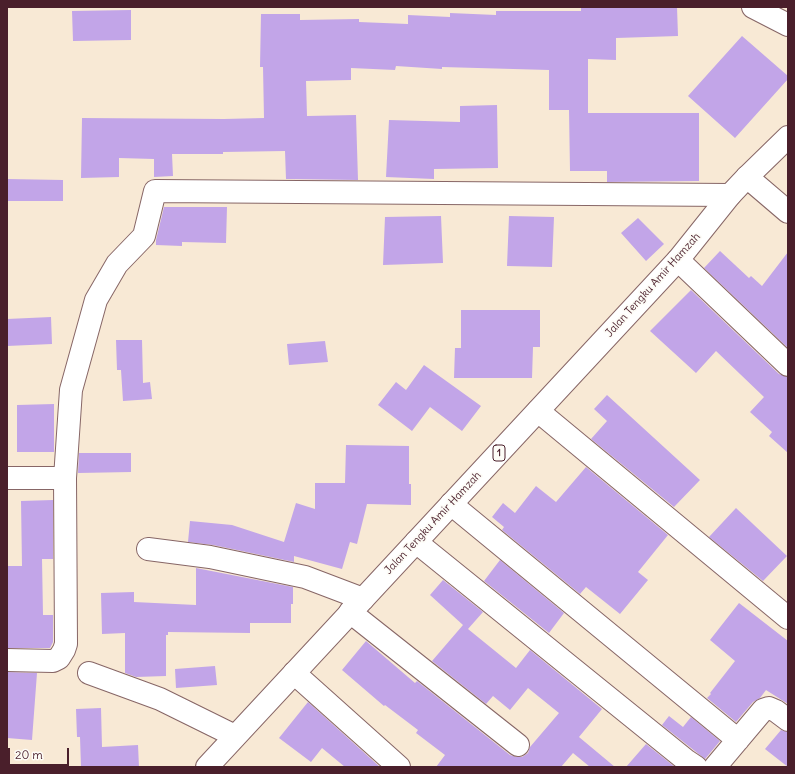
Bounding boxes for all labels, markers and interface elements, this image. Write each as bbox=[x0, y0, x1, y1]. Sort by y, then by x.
street label: Jalan Tengku Amir Hamzah bbox=[603, 230, 703, 340]
road number: 1 bbox=[493, 445, 505, 461]
street label: Jalan Tengku Amir Hamzah bbox=[382, 469, 484, 577]
scale bar bbox=[10, 740, 71, 766]
text: 20 m bbox=[15, 747, 43, 762]

